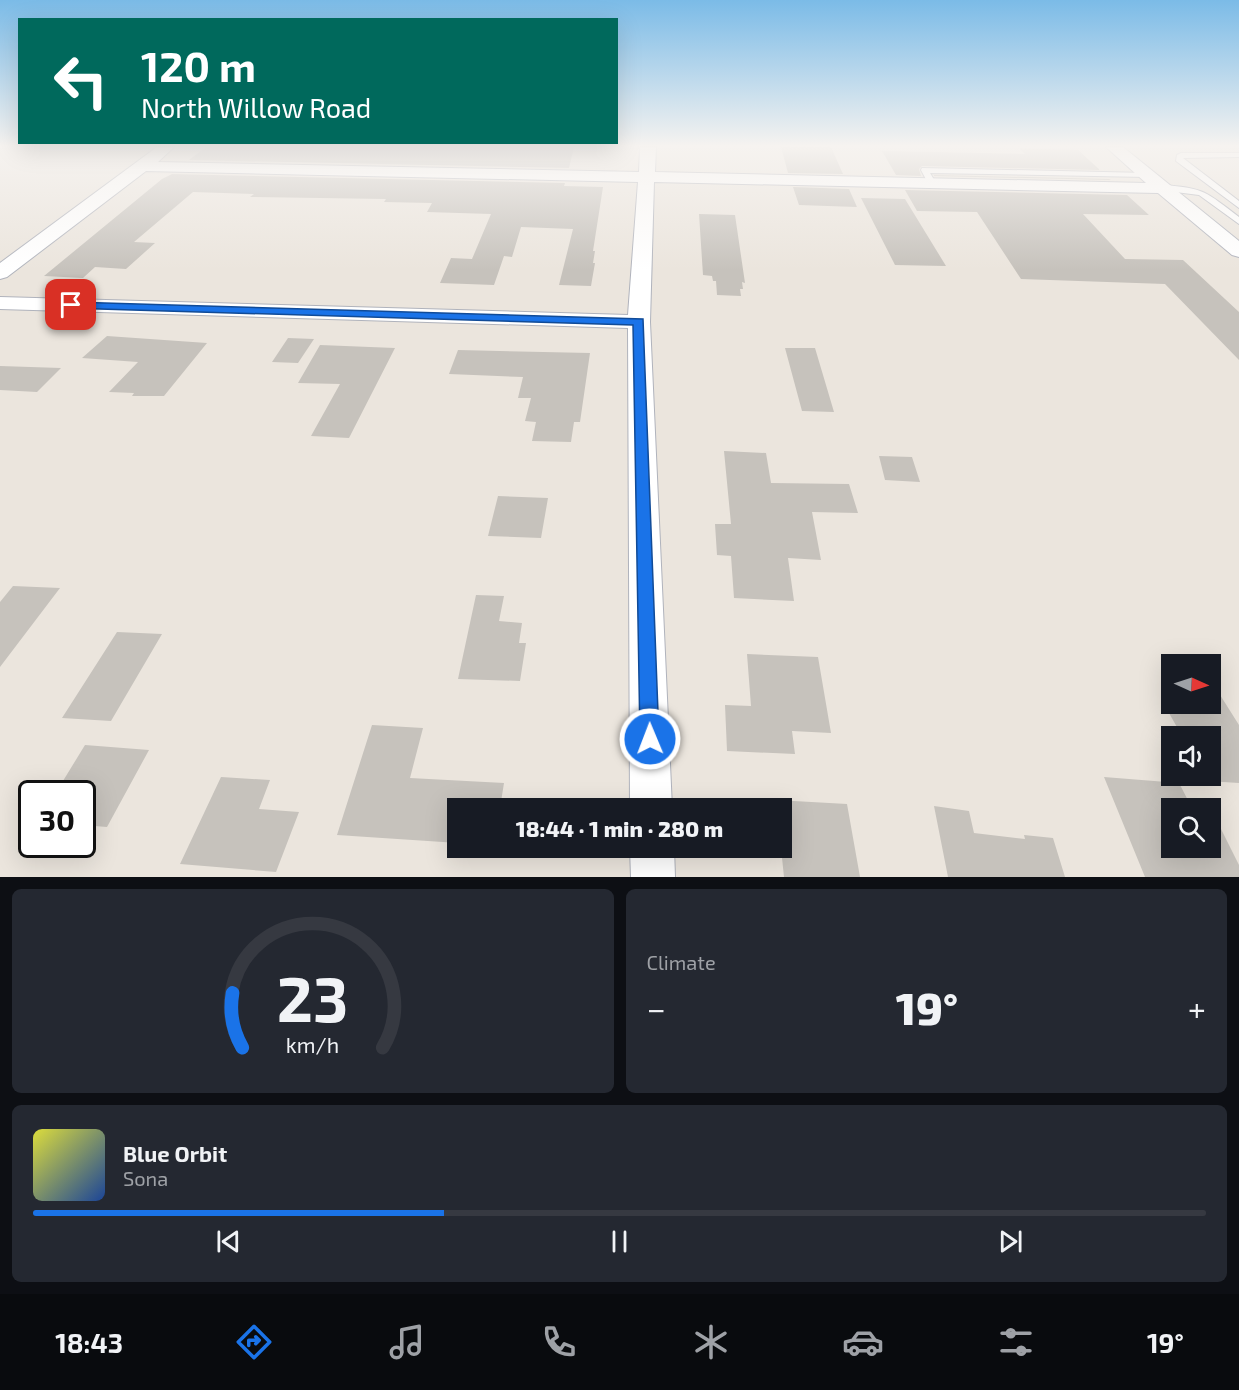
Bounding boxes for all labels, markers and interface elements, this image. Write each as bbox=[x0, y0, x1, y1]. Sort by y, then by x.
text: 120 m bbox=[141, 40, 256, 90]
icon: left bbox=[42, 42, 120, 120]
text: North Willow Road bbox=[141, 91, 371, 123]
pin bbox=[45, 279, 96, 330]
icon: arrive bbox=[54, 288, 87, 321]
north arrow bbox=[1161, 654, 1221, 714]
map controls bbox=[1161, 654, 1221, 858]
position arrow bbox=[618, 707, 682, 771]
button: sound bbox=[1161, 726, 1221, 786]
speed limit sign: 30 bbox=[18, 780, 96, 858]
button: search bbox=[1161, 798, 1221, 858]
text: 18:44 · 1 min · 280 m bbox=[516, 815, 723, 841]
text: Climate bbox=[647, 950, 716, 974]
text: 23 bbox=[277, 960, 349, 1035]
text: 19° bbox=[896, 980, 958, 1034]
text: − bbox=[647, 988, 666, 1028]
text: + bbox=[1188, 988, 1206, 1028]
text: km/h bbox=[286, 1032, 339, 1057]
text: Blue Orbit bbox=[123, 1140, 227, 1166]
text: Sona bbox=[123, 1166, 168, 1190]
icon: previous bbox=[212, 1225, 245, 1258]
icon: pause bbox=[603, 1225, 636, 1258]
icon: next bbox=[994, 1225, 1027, 1258]
icon: directions bbox=[233, 1321, 275, 1363]
icon: music bbox=[386, 1321, 428, 1363]
icon: phone bbox=[538, 1321, 580, 1363]
icon: climate bbox=[690, 1321, 732, 1363]
icon: car bbox=[842, 1321, 884, 1363]
icon: filters bbox=[995, 1321, 1037, 1363]
text: 18:43 bbox=[55, 1326, 123, 1358]
text: 19° bbox=[1147, 1326, 1184, 1358]

